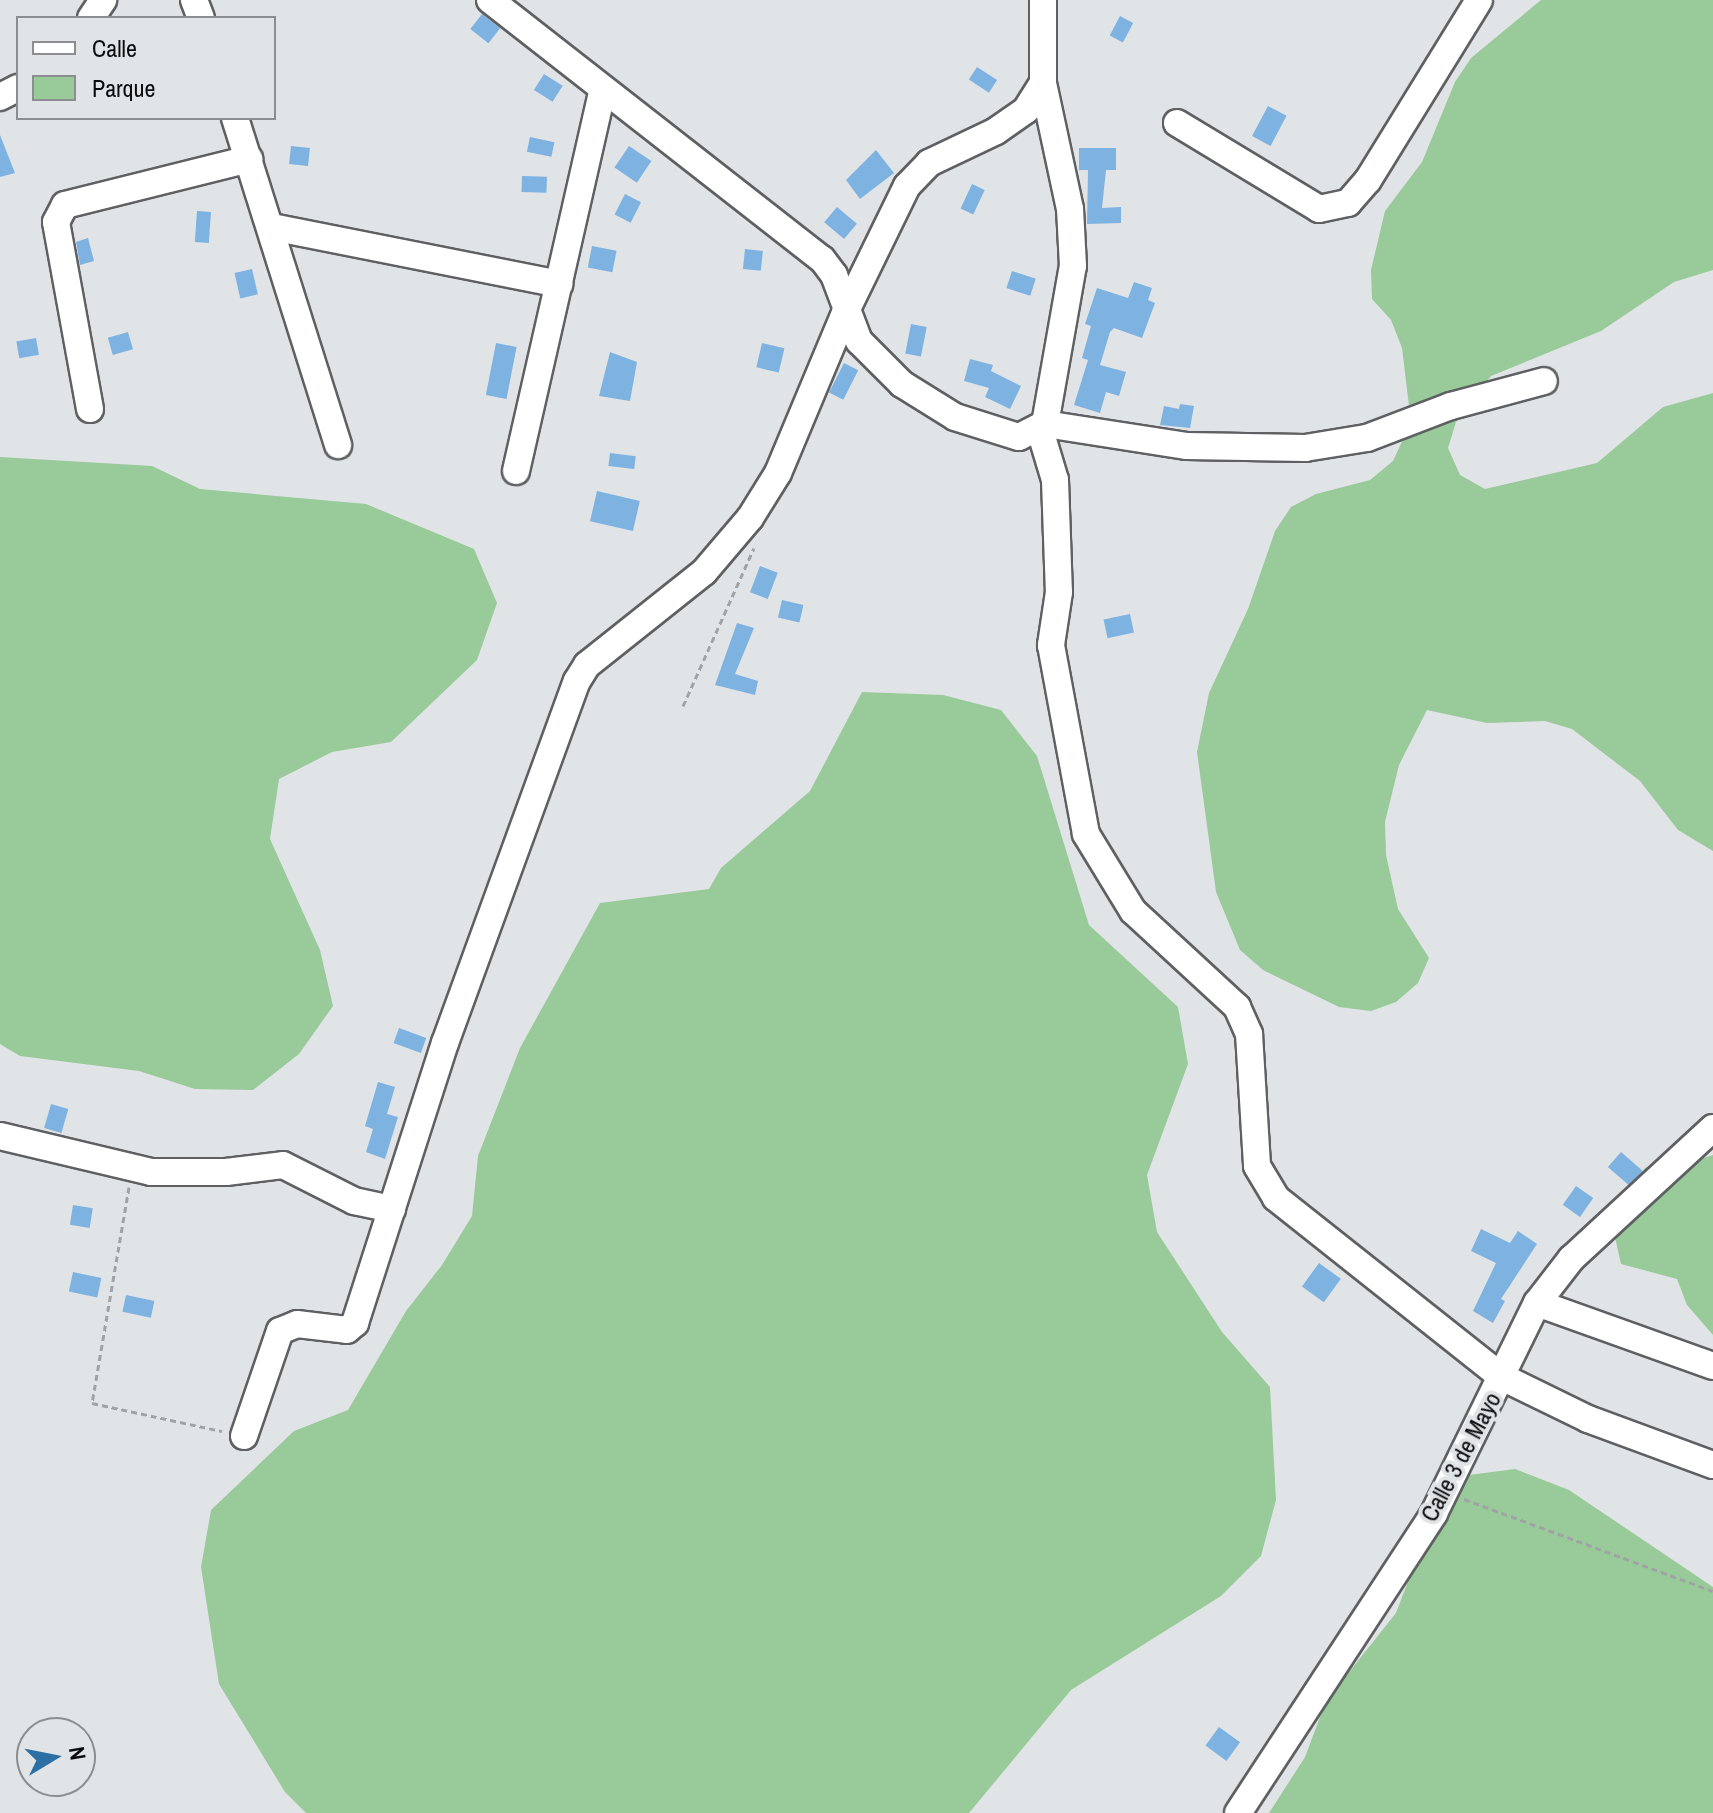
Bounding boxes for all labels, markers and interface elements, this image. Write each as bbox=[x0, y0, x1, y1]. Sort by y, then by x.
legend bbox=[16, 16, 276, 120]
text: Calle bbox=[92, 32, 137, 64]
text: Parque bbox=[92, 72, 155, 104]
street label: Calle 3 de Mayo bbox=[1415, 1387, 1507, 1527]
north arrow bbox=[16, 1717, 96, 1797]
text: N bbox=[62, 1744, 94, 1762]

